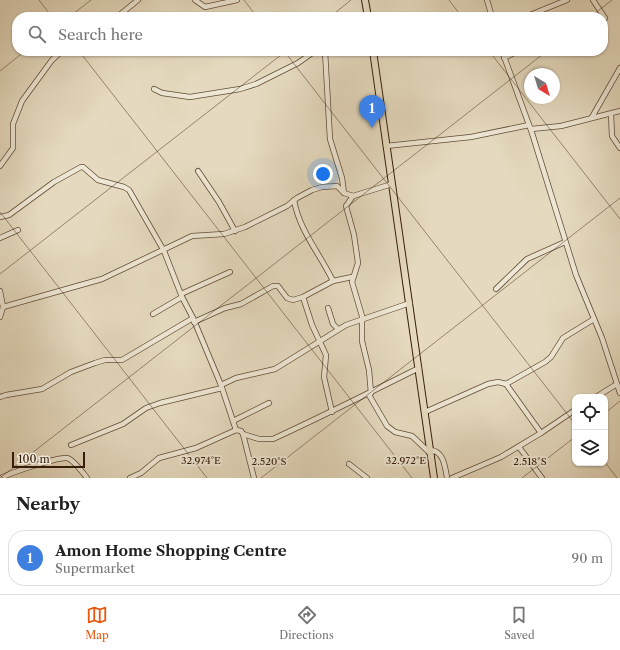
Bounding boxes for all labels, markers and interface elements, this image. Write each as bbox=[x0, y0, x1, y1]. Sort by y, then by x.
search box bbox=[12, 12, 608, 56]
icon: search bbox=[26, 23, 48, 45]
text: Search here bbox=[58, 25, 143, 44]
north arrow bbox=[524, 68, 560, 104]
pin: 1 bbox=[359, 95, 385, 128]
your location bbox=[313, 164, 333, 184]
map controls bbox=[572, 394, 608, 466]
button: locate bbox=[572, 394, 608, 430]
button: layers bbox=[572, 430, 608, 466]
scale bar bbox=[12, 450, 85, 469]
text: 100 m bbox=[18, 452, 50, 466]
text: 32.974°E bbox=[181, 454, 221, 467]
text: 32.972°E bbox=[386, 454, 426, 467]
text: 2.520°S bbox=[251, 455, 287, 468]
text: 2.518°S bbox=[513, 455, 547, 468]
text: Nearby bbox=[16, 494, 80, 514]
text: Amon Home Shopping Centre bbox=[55, 541, 287, 560]
text: 1 bbox=[27, 550, 33, 566]
text: 90 m bbox=[572, 550, 603, 566]
text: Supermarket bbox=[55, 560, 135, 576]
tab: Map bbox=[85, 604, 109, 642]
tab: Directions bbox=[279, 604, 334, 642]
tab: Saved bbox=[504, 604, 535, 642]

